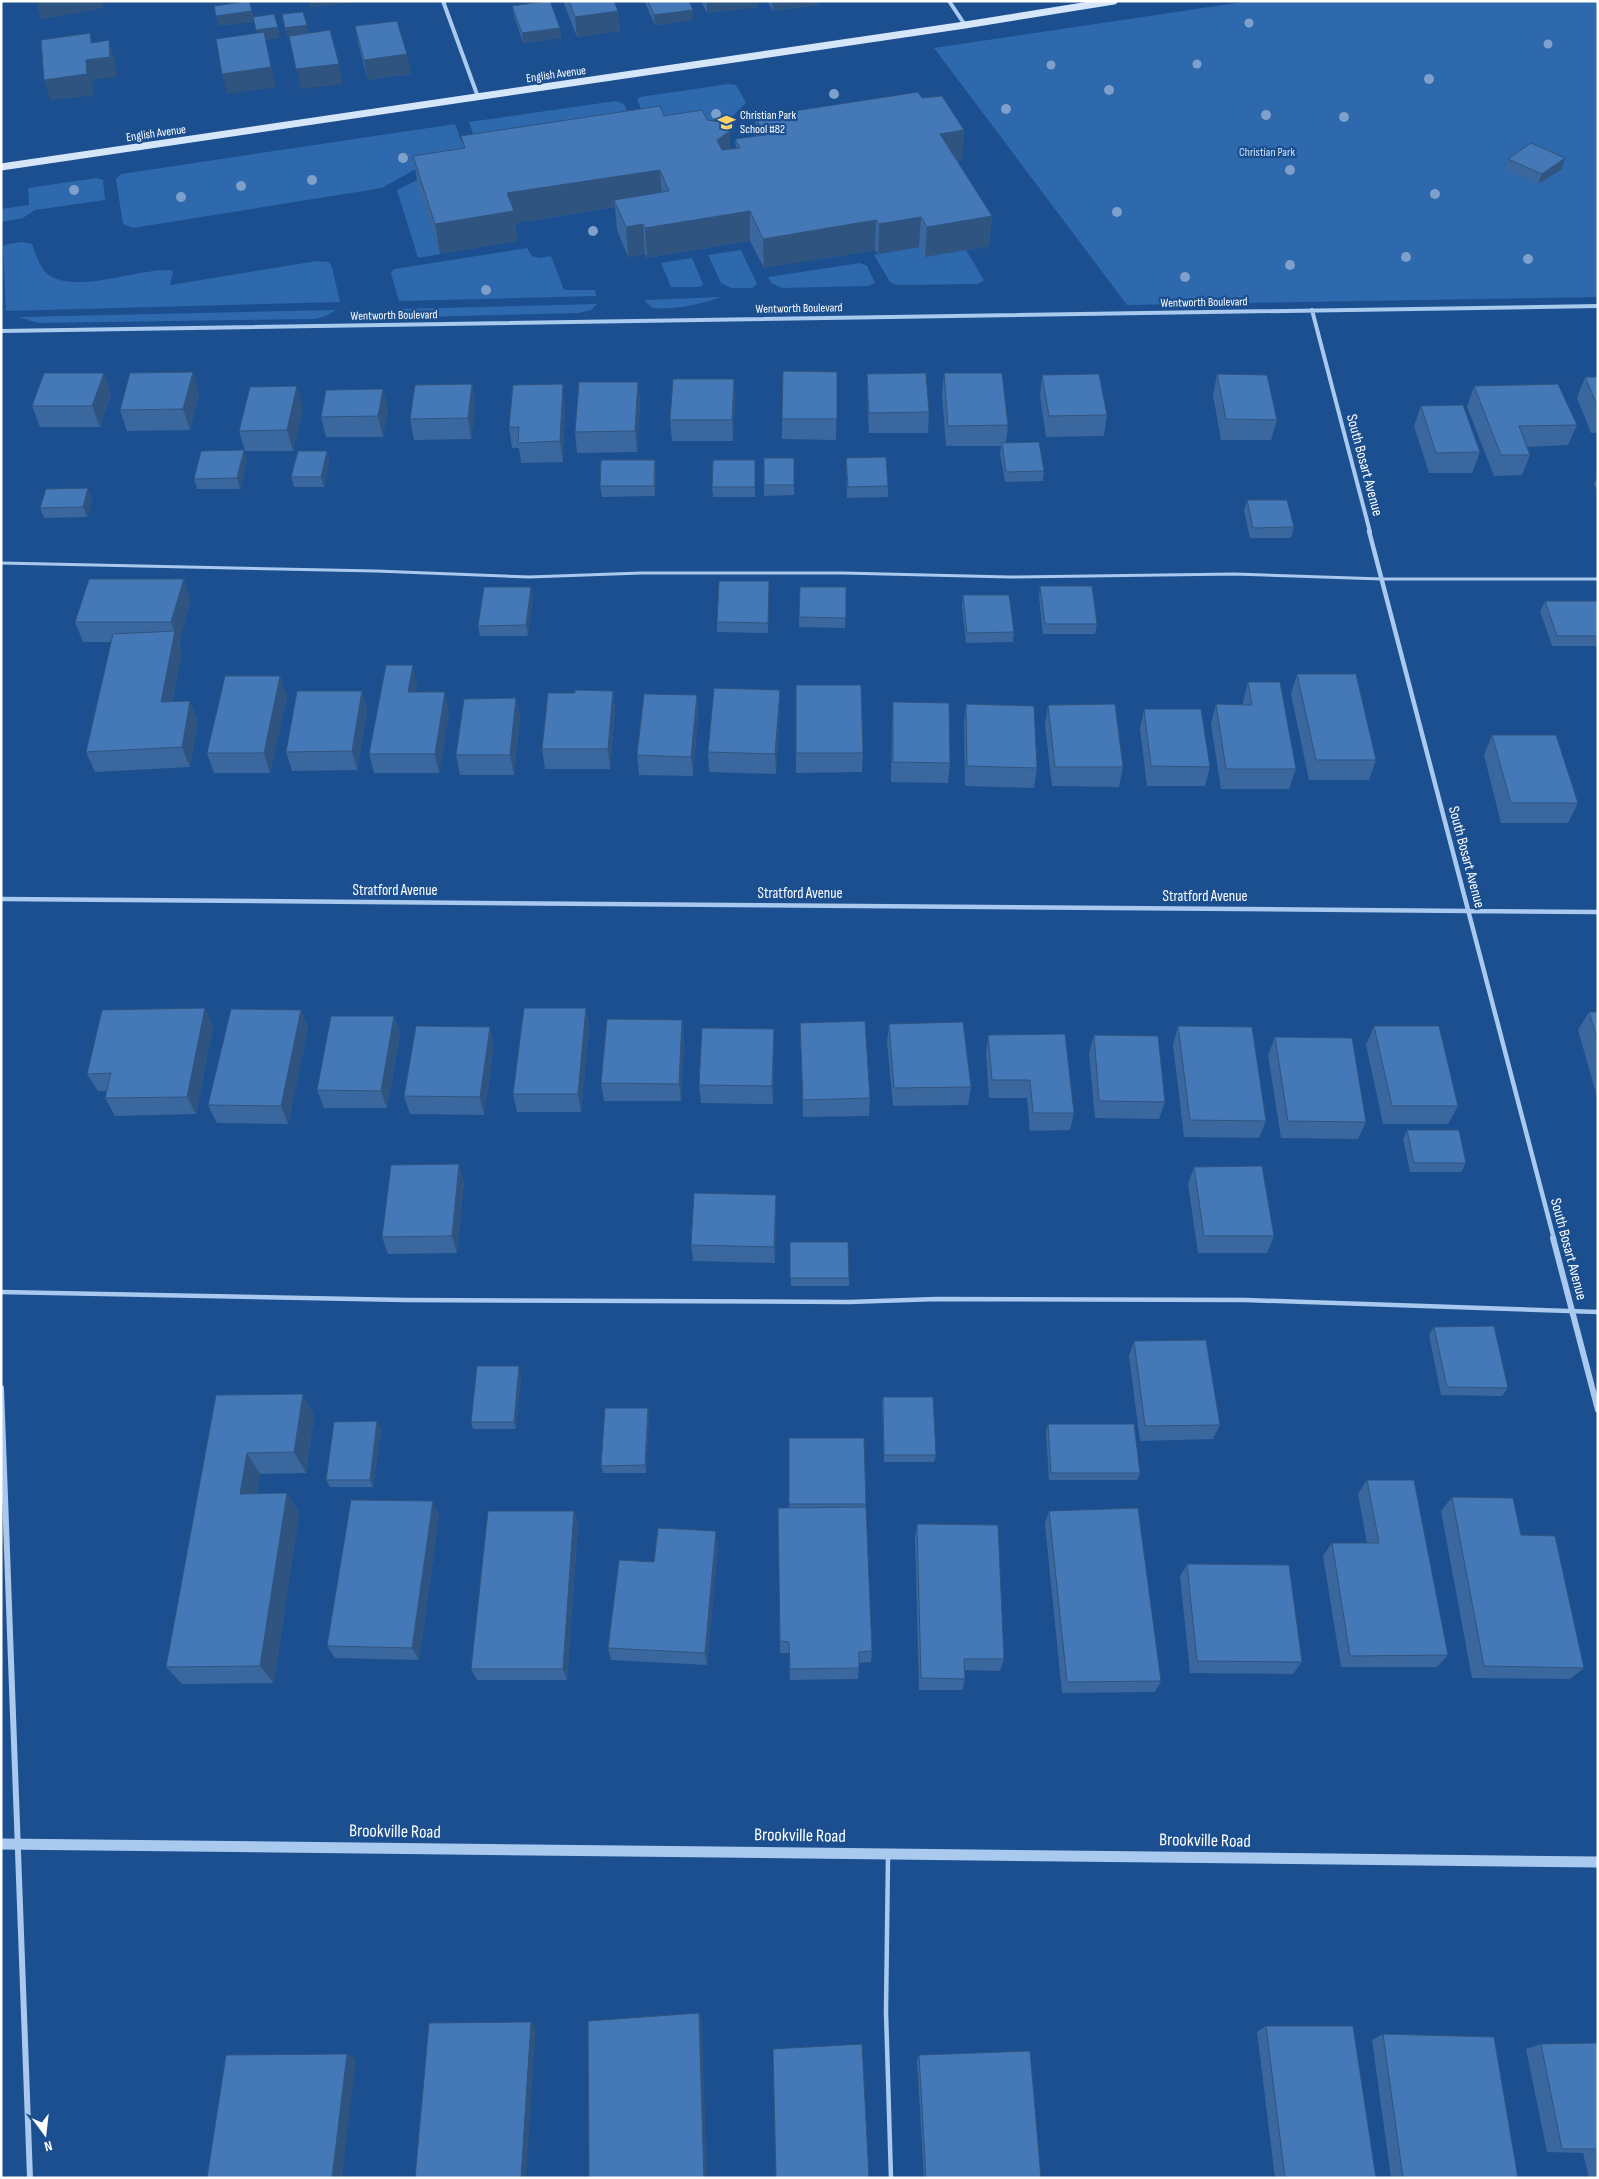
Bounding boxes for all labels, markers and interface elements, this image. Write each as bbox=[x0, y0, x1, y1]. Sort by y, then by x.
street label: English Avenue bbox=[525, 63, 587, 86]
place label: Christian Park School #82 bbox=[740, 108, 796, 137]
school or university icon: Christian Park School #82 bbox=[716, 112, 736, 132]
street label: English Avenue bbox=[125, 122, 187, 145]
park label: Christian Park bbox=[1239, 145, 1295, 160]
street label: Wentworth Boulevard bbox=[1160, 294, 1248, 311]
street label: Wentworth Boulevard bbox=[755, 300, 843, 317]
street label: Wentworth Boulevard bbox=[350, 307, 438, 324]
street label: South Bosart Avenue bbox=[1342, 412, 1387, 518]
street label: South Bosart Avenue bbox=[1444, 804, 1489, 910]
street label: Stratford Avenue bbox=[352, 881, 438, 900]
street label: Stratford Avenue bbox=[757, 884, 843, 903]
street label: Stratford Avenue bbox=[1162, 887, 1248, 906]
street label: South Bosart Avenue bbox=[1546, 1196, 1591, 1302]
street label: Brookville Road bbox=[349, 1820, 441, 1843]
street label: Brookville Road bbox=[754, 1824, 846, 1847]
street label: Brookville Road bbox=[1159, 1829, 1251, 1852]
north arrow bbox=[20, 2109, 70, 2159]
text: N bbox=[42, 2137, 54, 2155]

